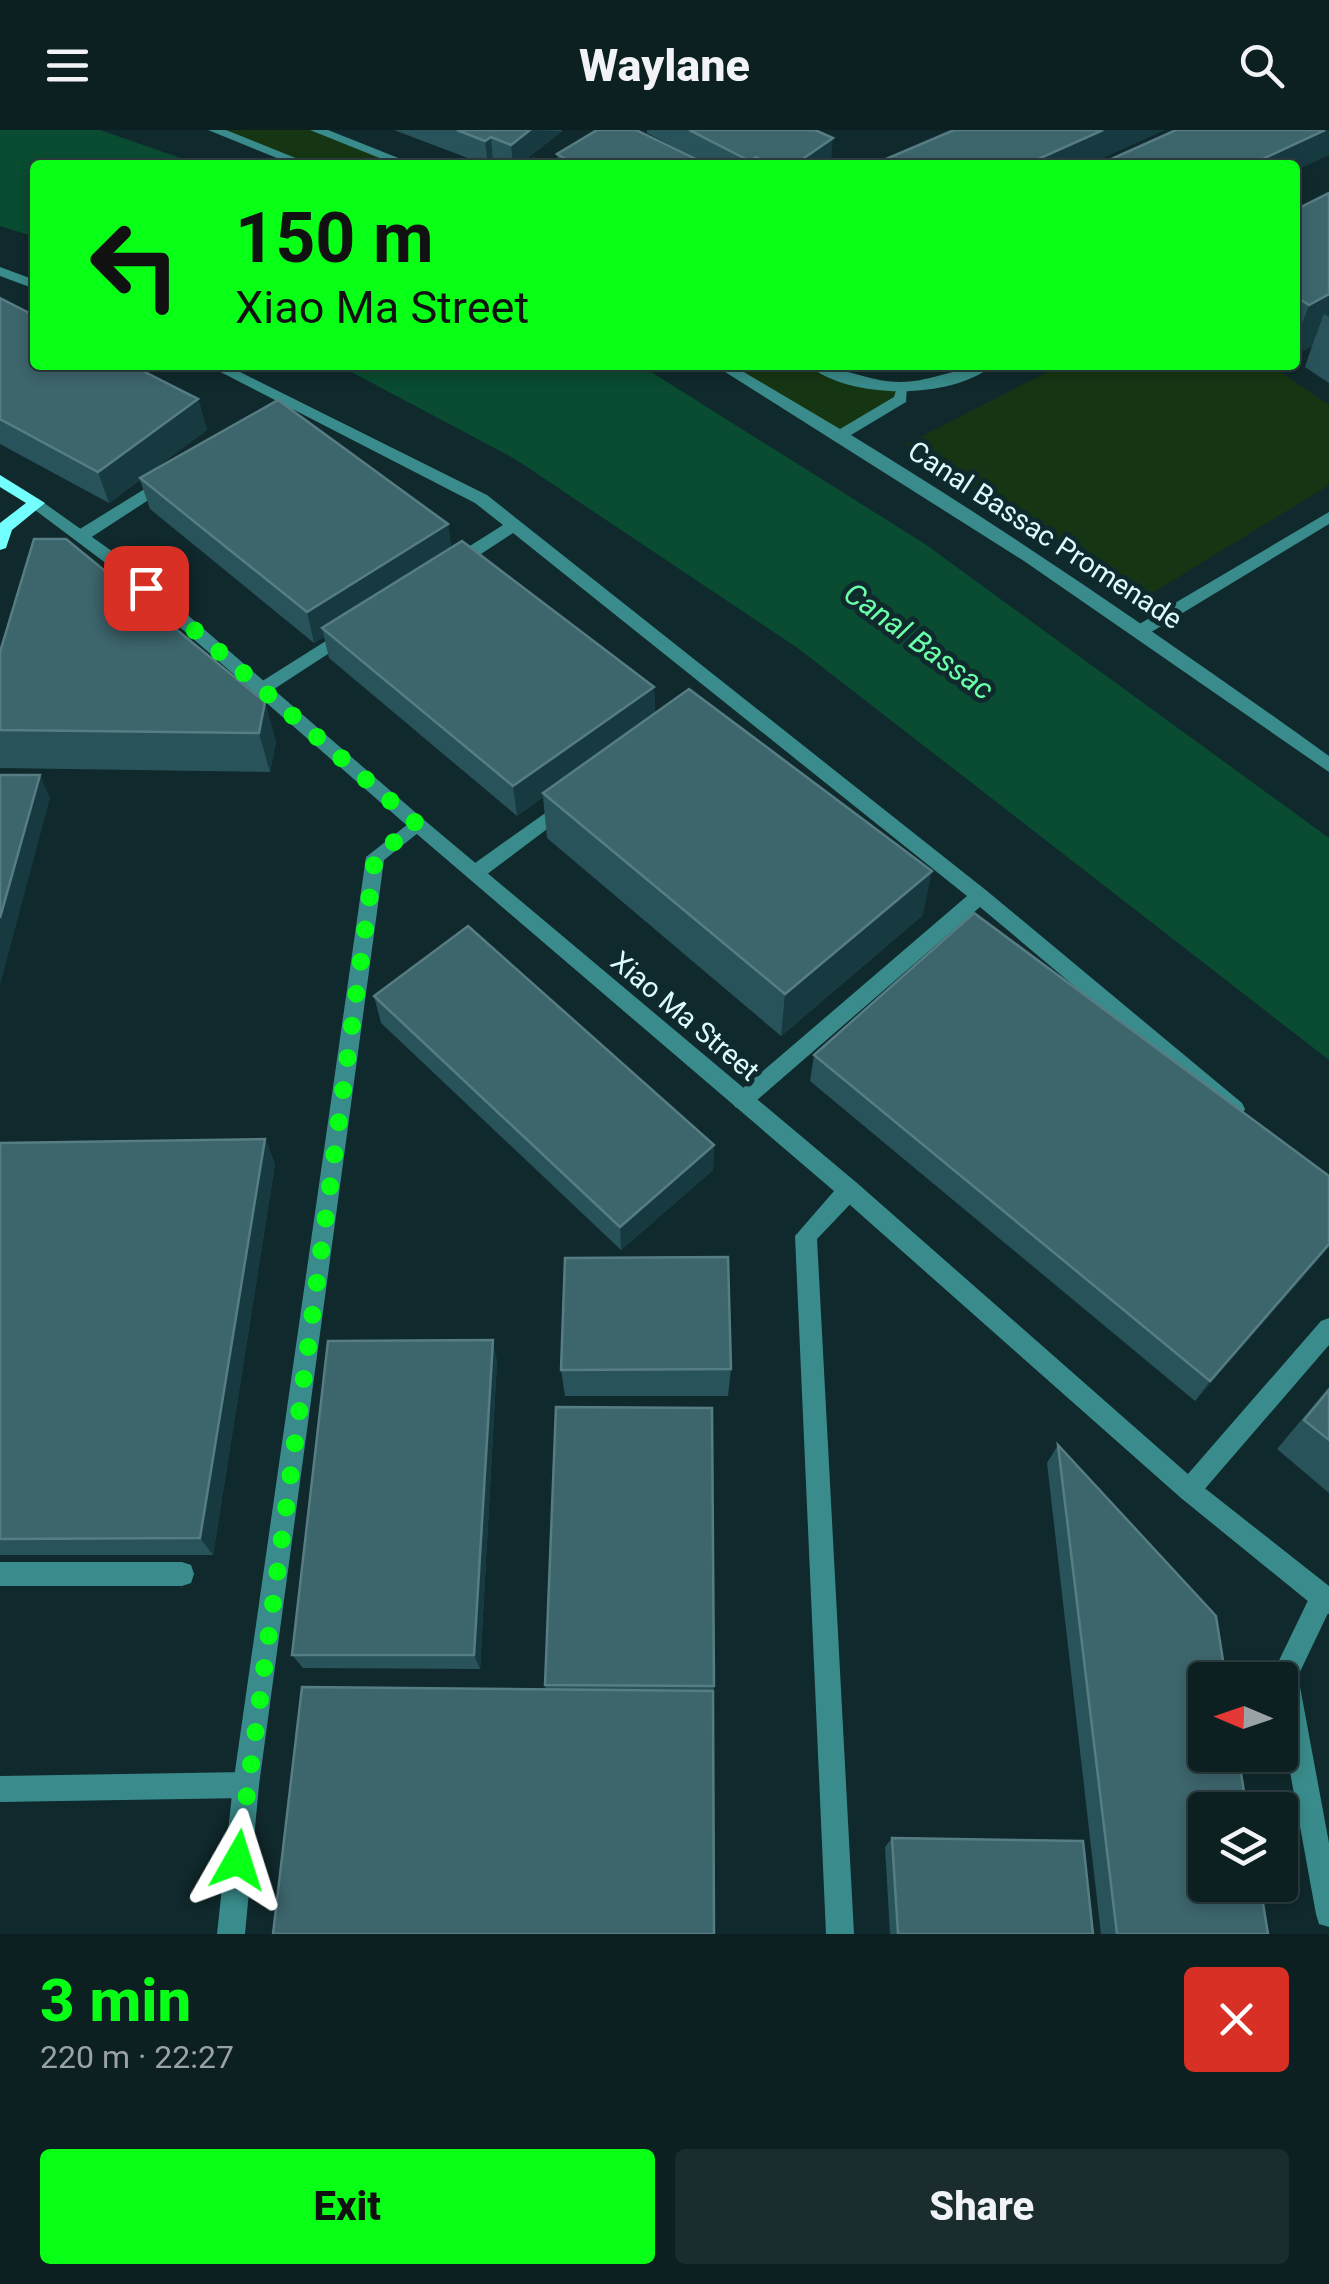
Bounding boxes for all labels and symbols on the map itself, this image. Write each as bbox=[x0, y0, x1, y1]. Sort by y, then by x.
street label: Canal Bassac Promenade bbox=[902, 434, 1188, 636]
pin bbox=[104, 546, 189, 631]
water label: Canal Bassac bbox=[837, 575, 1001, 707]
street label: Xiao Ma Street bbox=[604, 945, 766, 1087]
north arrow bbox=[1188, 1662, 1298, 1772]
position arrow bbox=[186, 1808, 290, 1912]

